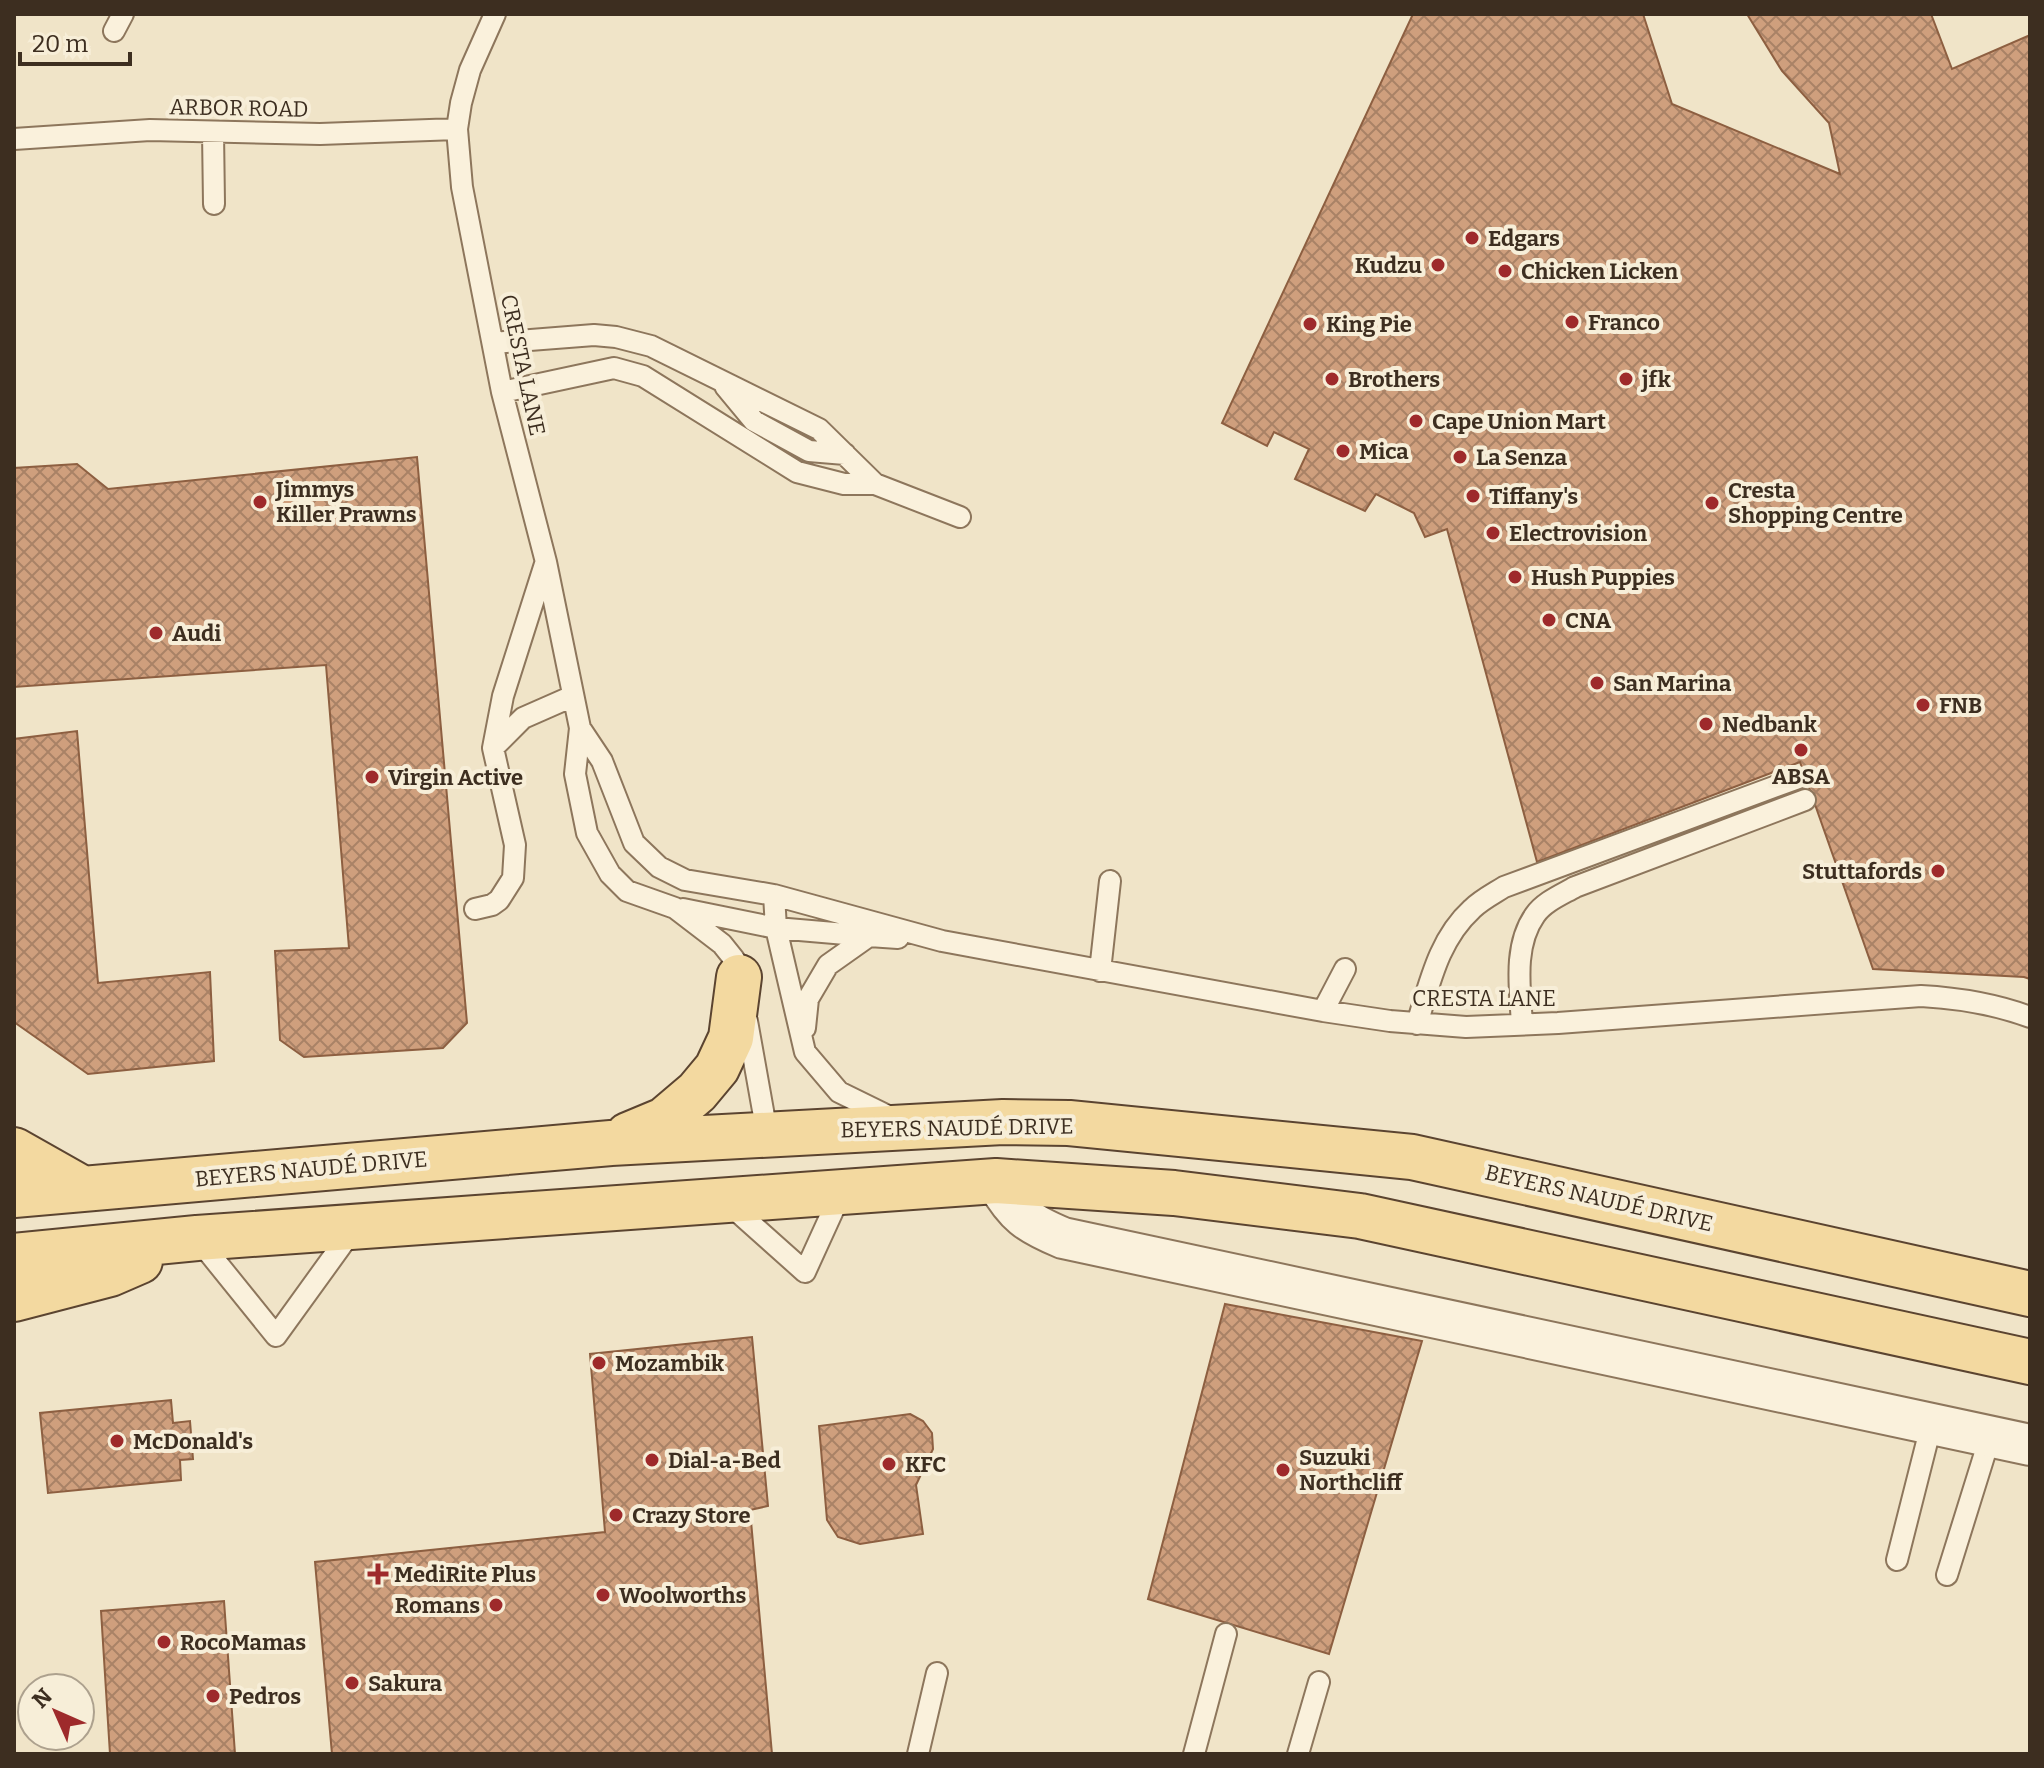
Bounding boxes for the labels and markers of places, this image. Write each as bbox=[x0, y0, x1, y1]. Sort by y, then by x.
place label: Edgars bbox=[1488, 225, 1560, 252]
marker: Edgars bbox=[1463, 229, 1481, 247]
place label: Kudzu bbox=[1355, 252, 1422, 279]
marker: Kudzu bbox=[1429, 256, 1447, 274]
place label: Chicken Licken bbox=[1521, 258, 1678, 285]
marker: Chicken Licken bbox=[1496, 262, 1514, 280]
place label: Franco bbox=[1588, 309, 1660, 336]
place label: King Pie bbox=[1326, 311, 1412, 338]
marker: Franco bbox=[1563, 313, 1581, 331]
marker: King Pie bbox=[1301, 315, 1319, 333]
place label: Brothers bbox=[1348, 366, 1440, 393]
place label: jfk bbox=[1640, 366, 1671, 393]
marker: Brothers bbox=[1323, 370, 1341, 388]
marker: jfk bbox=[1617, 370, 1635, 388]
place label: Cape Union Mart bbox=[1432, 408, 1606, 435]
marker: Cape Union Mart bbox=[1407, 412, 1425, 430]
place label: Mica bbox=[1359, 438, 1409, 465]
marker: Mica bbox=[1334, 442, 1352, 460]
place label: La Senza bbox=[1476, 444, 1568, 471]
marker: La Senza bbox=[1451, 448, 1469, 466]
place label: Jimmys Killer Prawns bbox=[275, 476, 417, 528]
place label: Cresta Shopping Centre bbox=[1728, 477, 1903, 529]
place label: Tiffany's bbox=[1489, 483, 1578, 510]
marker: Tiffany's bbox=[1464, 487, 1482, 505]
marker: Jimmys Killer Prawns bbox=[251, 493, 269, 511]
marker: Cresta Shopping Centre bbox=[1703, 494, 1721, 512]
place label: Electrovision bbox=[1509, 520, 1647, 547]
marker: Electrovision bbox=[1484, 524, 1502, 542]
place label: Hush Puppies bbox=[1531, 564, 1675, 591]
marker: Hush Puppies bbox=[1506, 568, 1524, 586]
place label: CNA bbox=[1565, 607, 1611, 634]
marker: CNA bbox=[1540, 611, 1558, 629]
place label: Audi bbox=[172, 620, 221, 647]
marker: Audi bbox=[147, 624, 165, 642]
place label: San Marina bbox=[1613, 670, 1732, 697]
marker: San Marina bbox=[1588, 674, 1606, 692]
place label: FNB bbox=[1939, 692, 1982, 719]
marker: FNB bbox=[1914, 696, 1932, 714]
place label: Nedbank bbox=[1722, 711, 1817, 738]
marker: Nedbank bbox=[1697, 715, 1715, 733]
marker: ABSA bbox=[1792, 741, 1810, 759]
place label: ABSA bbox=[1772, 763, 1830, 790]
place label: Virgin Active bbox=[388, 764, 523, 791]
marker: Virgin Active bbox=[363, 768, 381, 786]
place label: Stuttafords bbox=[1802, 858, 1922, 885]
marker: Stuttafords bbox=[1929, 862, 1947, 880]
place label: Mozambik bbox=[615, 1350, 724, 1377]
marker: Mozambik bbox=[590, 1354, 608, 1372]
place label: McDonald's bbox=[133, 1428, 253, 1455]
marker: McDonald's bbox=[108, 1432, 126, 1450]
place label: Suzuki Northcliff bbox=[1299, 1444, 1404, 1496]
place label: Dial-a-Bed bbox=[668, 1447, 781, 1474]
marker: Dial-a-Bed bbox=[643, 1451, 661, 1469]
place label: KFC bbox=[905, 1451, 946, 1478]
marker: KFC bbox=[880, 1455, 898, 1473]
marker: Suzuki Northcliff bbox=[1274, 1461, 1292, 1479]
place label: Crazy Store bbox=[632, 1502, 751, 1529]
marker: Crazy Store bbox=[607, 1506, 625, 1524]
place label: MediRite Plus bbox=[394, 1561, 536, 1588]
marker: MediRite Plus bbox=[369, 1565, 387, 1583]
place label: Woolworths bbox=[619, 1582, 746, 1609]
marker: Woolworths bbox=[594, 1586, 612, 1604]
place label: Romans bbox=[395, 1592, 480, 1619]
marker: Romans bbox=[487, 1596, 505, 1614]
place label: RocoMamas bbox=[180, 1629, 306, 1656]
marker: RocoMamas bbox=[155, 1633, 173, 1651]
place label: Sakura bbox=[368, 1670, 443, 1697]
marker: Sakura bbox=[343, 1674, 361, 1692]
place label: Pedros bbox=[229, 1683, 301, 1710]
marker: Pedros bbox=[204, 1687, 222, 1705]

